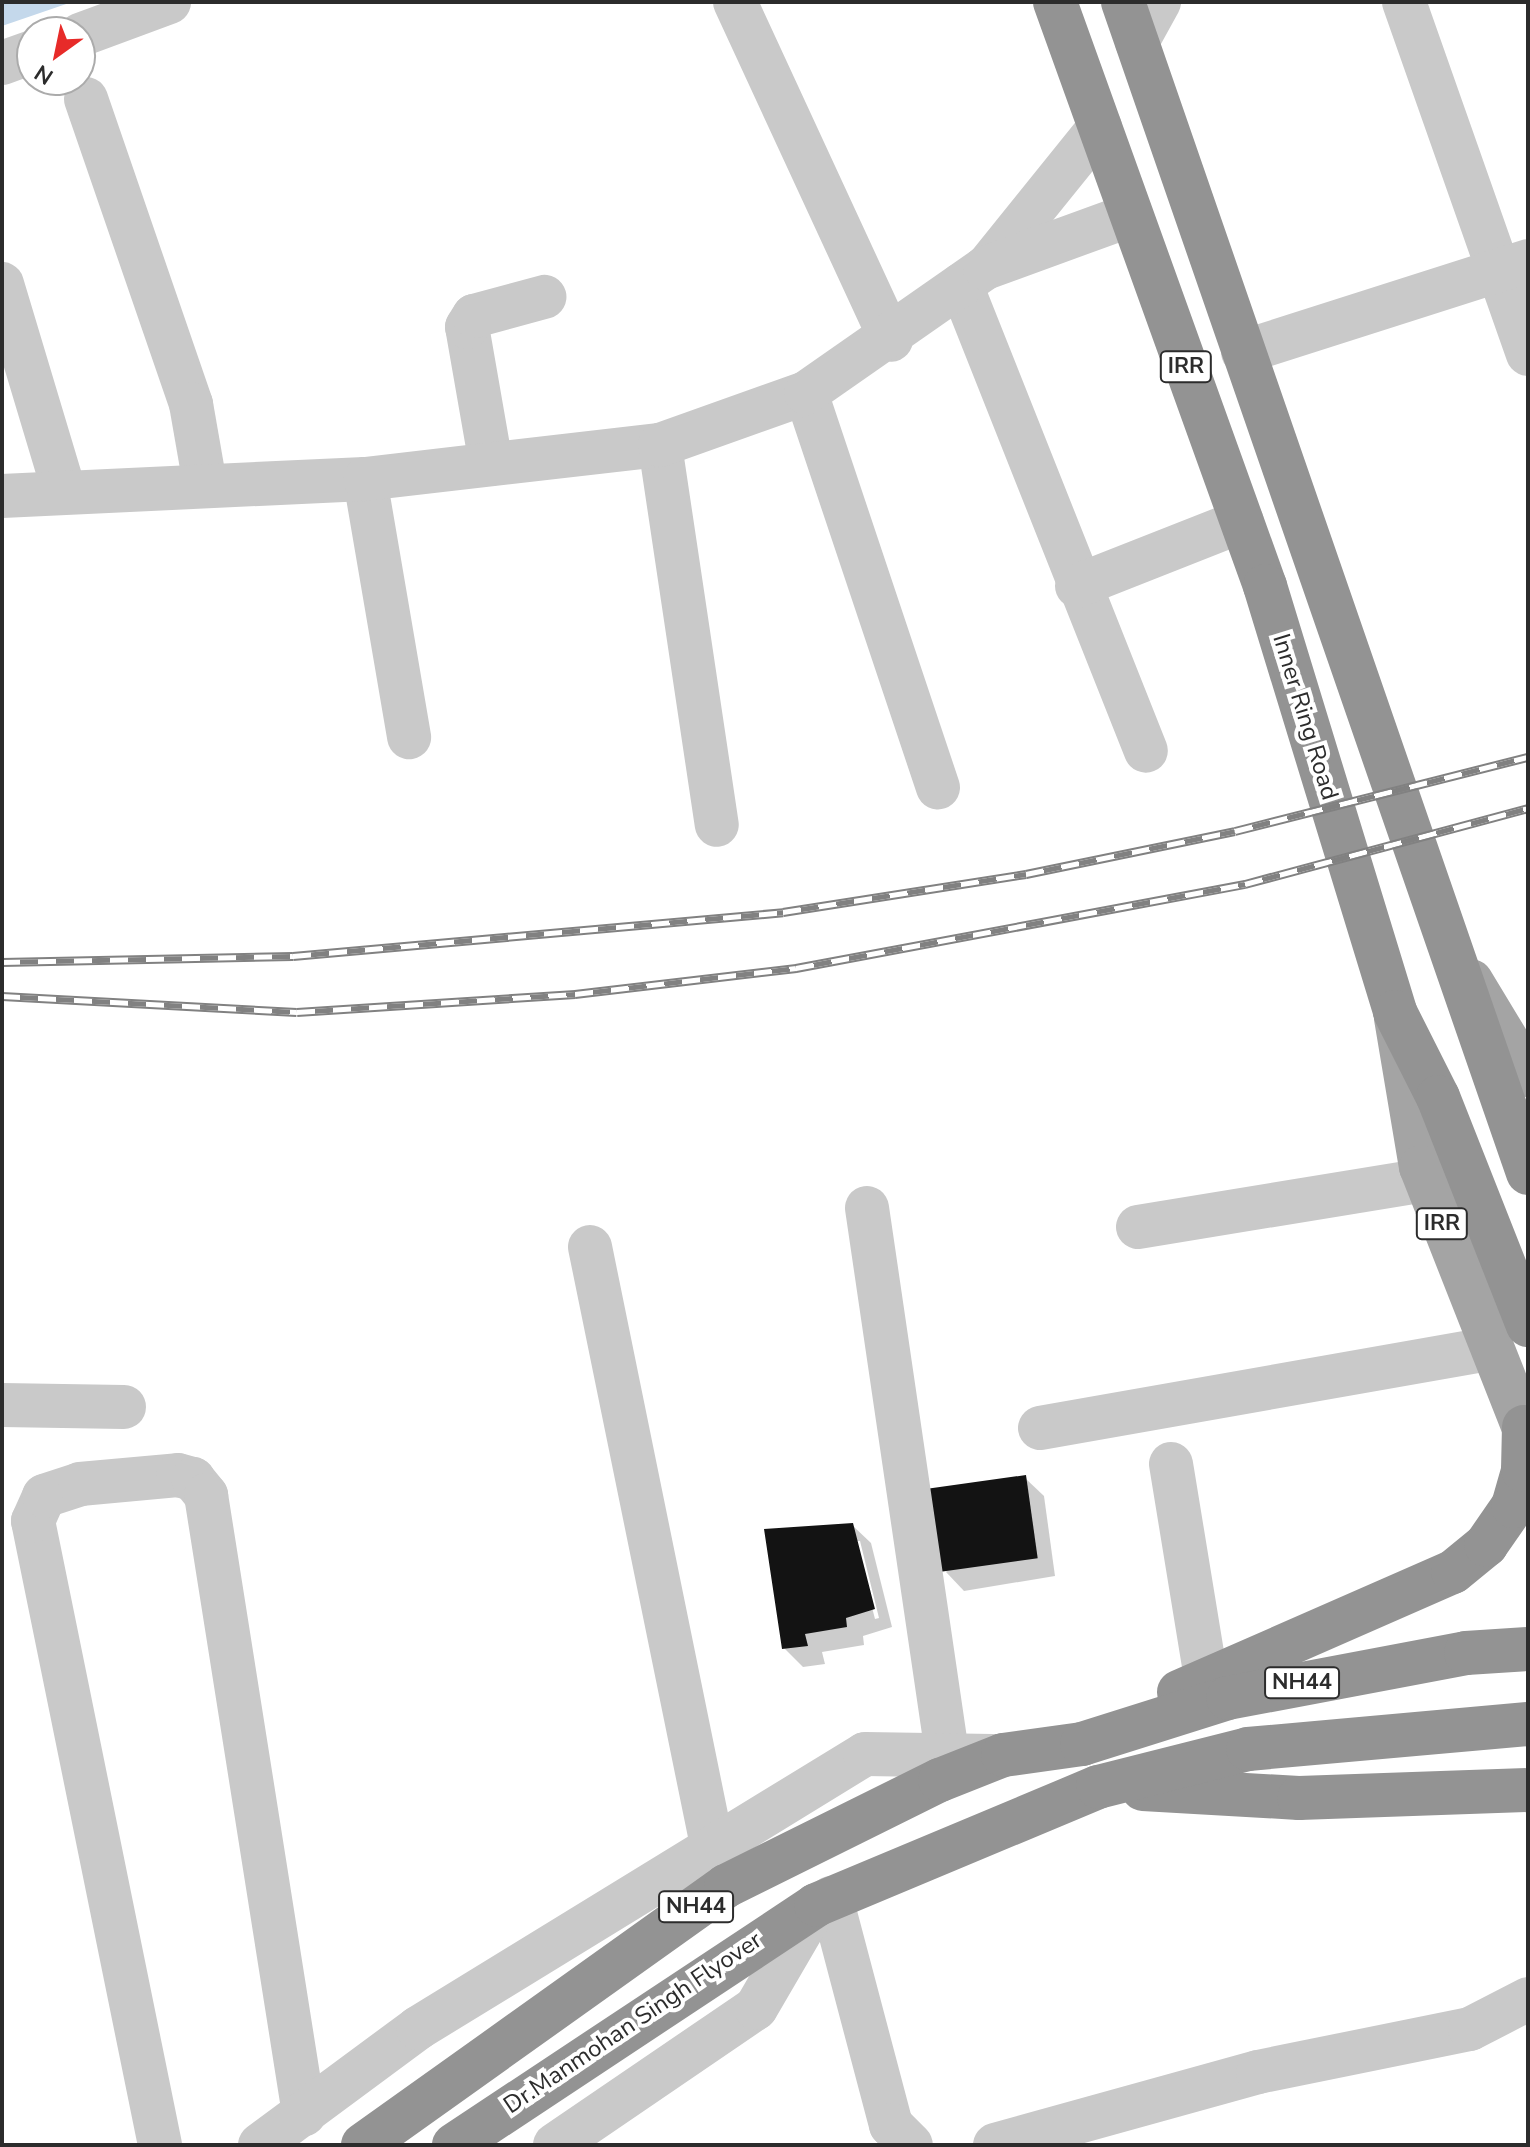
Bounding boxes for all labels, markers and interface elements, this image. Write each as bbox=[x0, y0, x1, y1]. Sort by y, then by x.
north arrow bbox=[16, 16, 96, 96]
text: N bbox=[29, 57, 59, 92]
road number: IRR bbox=[1158, 349, 1214, 385]
street label: Inner Ring Road bbox=[1266, 630, 1344, 804]
road number: IRR bbox=[1414, 1206, 1470, 1242]
road number: NH44 bbox=[1264, 1665, 1340, 1701]
road number: NH44 bbox=[658, 1889, 734, 1925]
street label: Dr.Manmohan Singh Flyover bbox=[499, 1926, 767, 2120]

